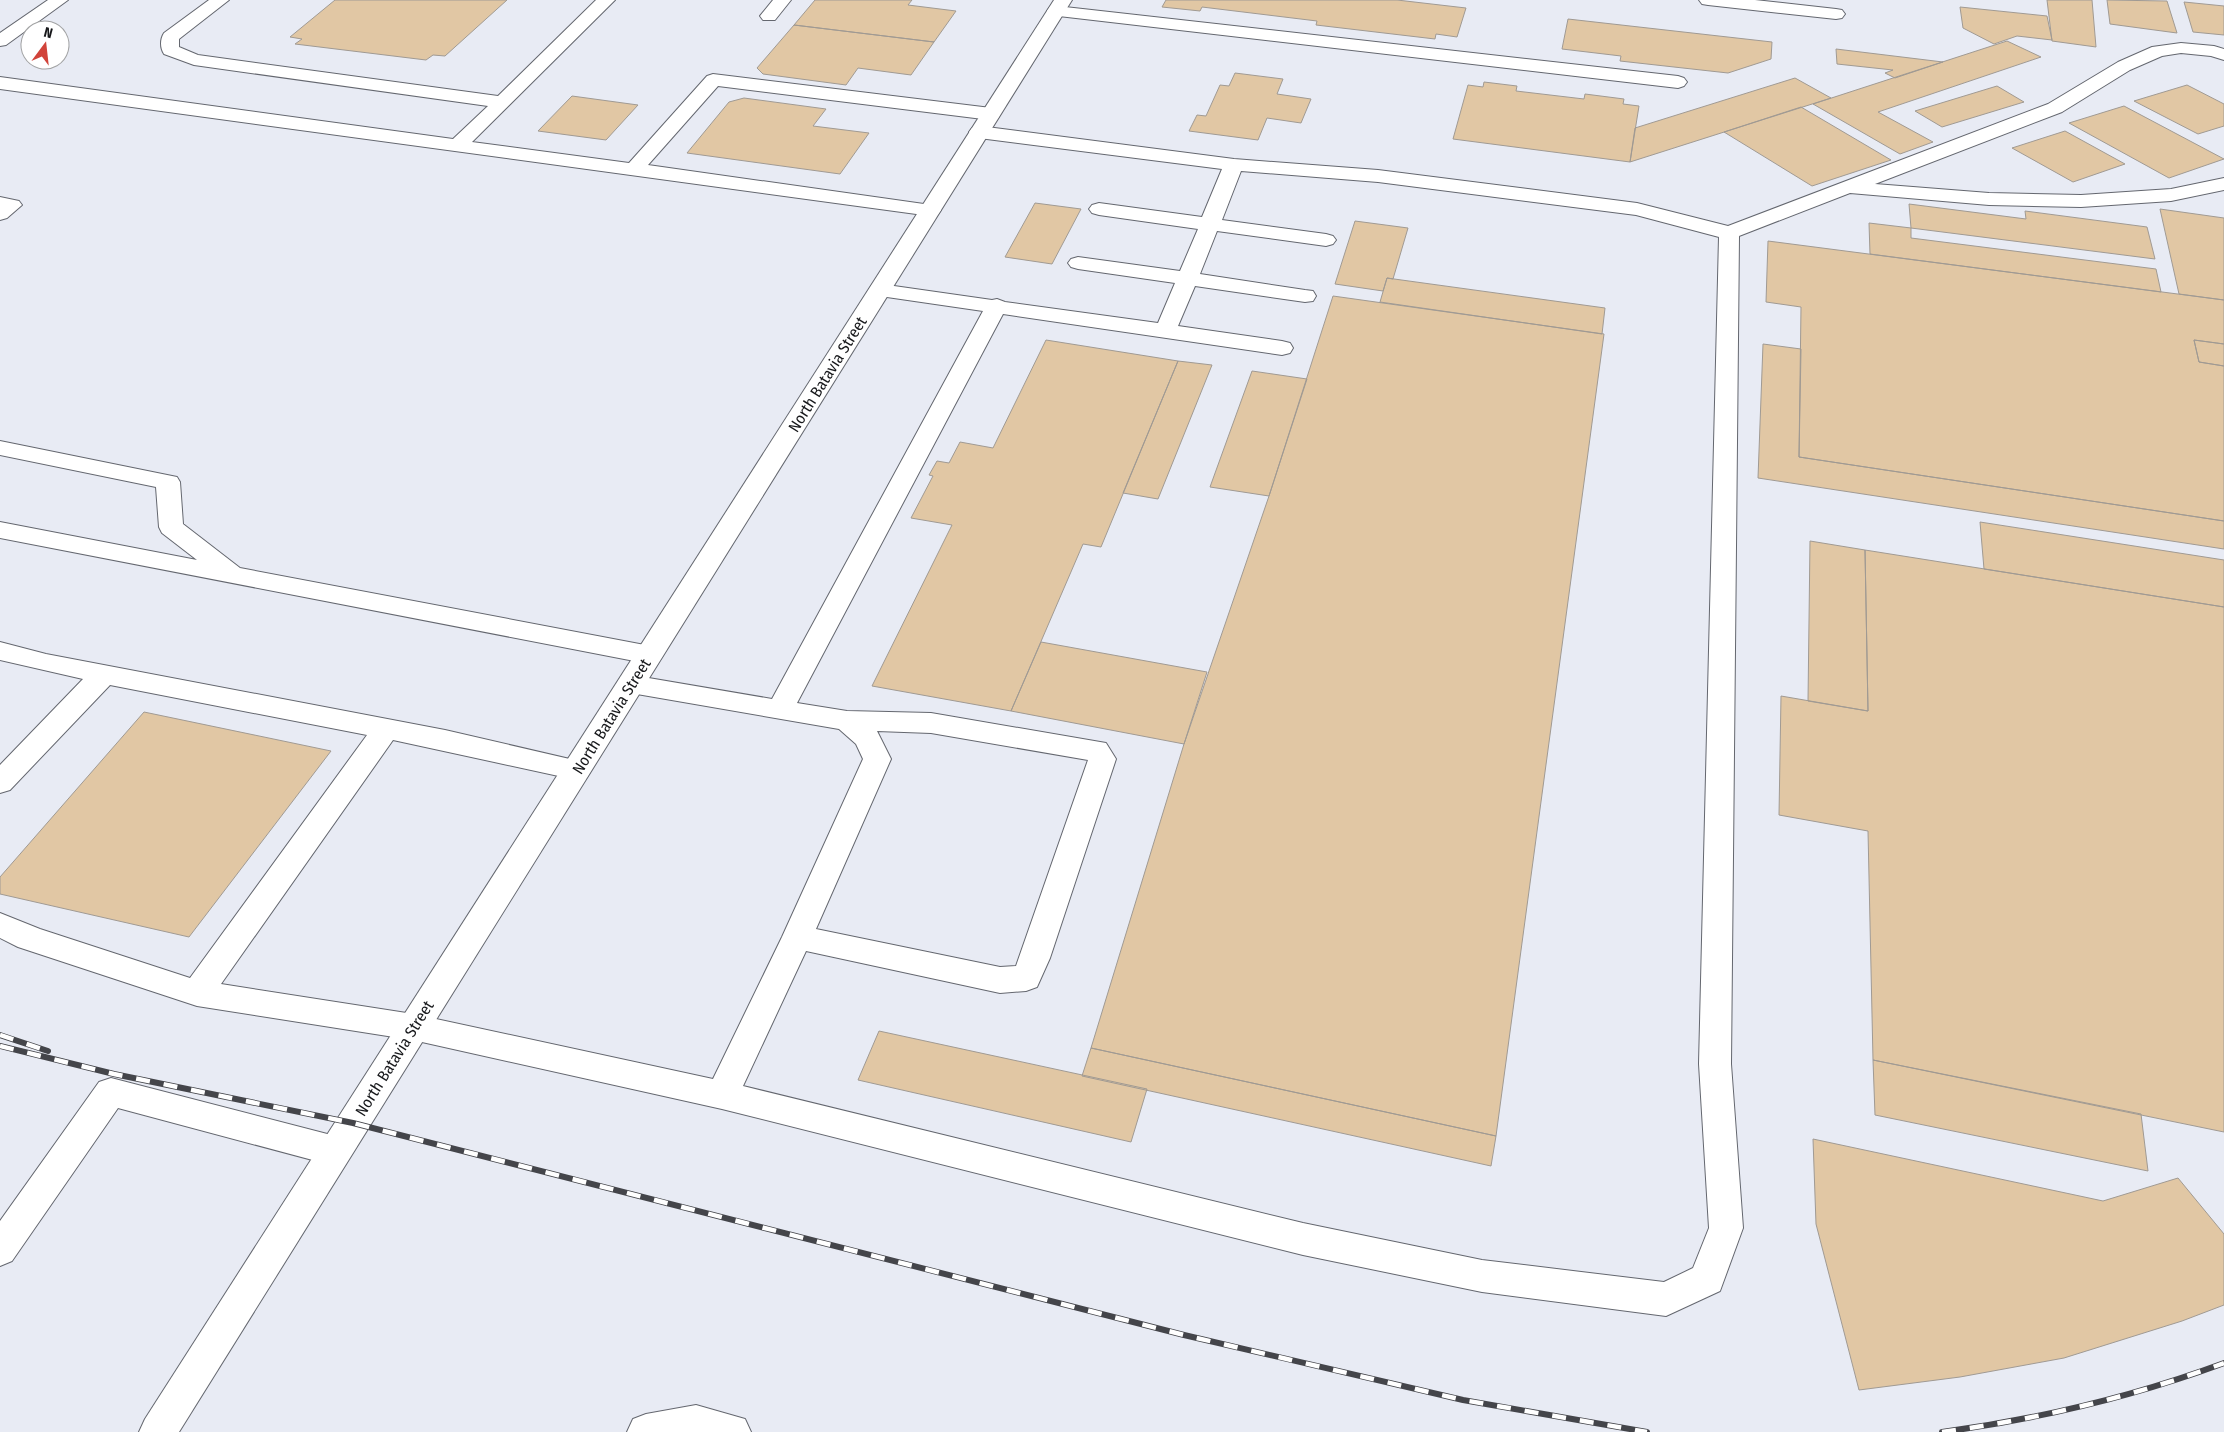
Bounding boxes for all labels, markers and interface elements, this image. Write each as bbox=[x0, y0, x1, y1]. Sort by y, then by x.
north arrow bbox=[20, 20, 70, 70]
text: N bbox=[42, 24, 54, 42]
street label: North Batavia Street bbox=[784, 312, 871, 436]
street label: North Batavia Street bbox=[568, 654, 655, 778]
street label: North Batavia Street bbox=[351, 996, 438, 1120]

